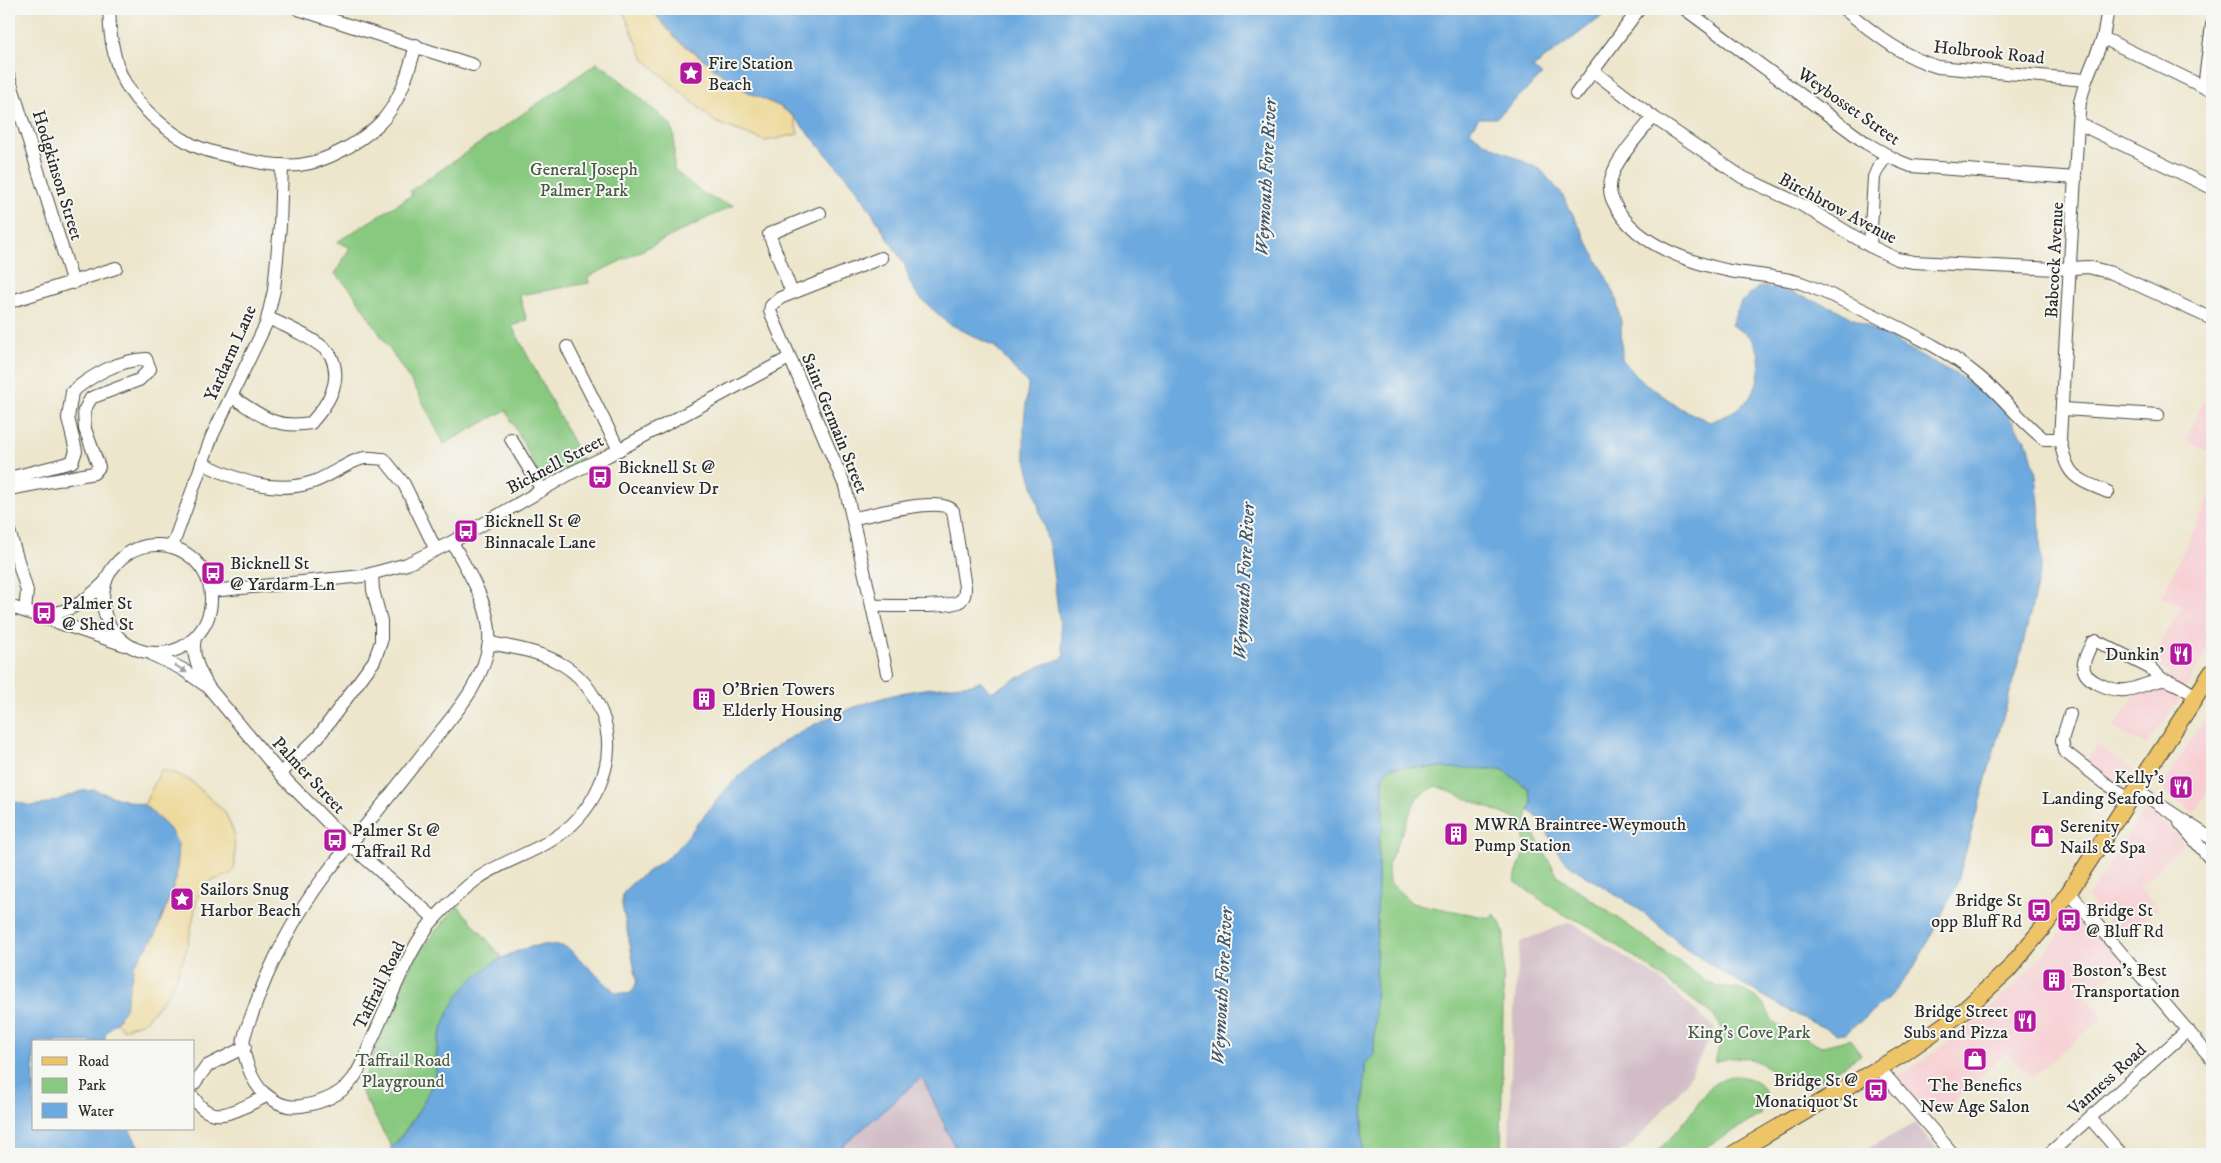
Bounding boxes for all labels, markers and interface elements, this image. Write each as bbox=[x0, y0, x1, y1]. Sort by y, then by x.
street label: Holbrook Road bbox=[1932, 36, 2045, 70]
place label: Fire Station Beach bbox=[708, 53, 794, 96]
place icon: Fire Station Beach bbox=[678, 60, 704, 86]
street label: Weybosset Street bbox=[1792, 63, 1904, 151]
water label: Weymouth Fore River bbox=[1251, 96, 1282, 256]
street label: Hodgkinson Street bbox=[27, 108, 87, 243]
park label: General Joseph Palmer Park bbox=[530, 159, 638, 202]
street label: Birchbrow Avenue bbox=[1775, 168, 1900, 249]
street label: Babcock Avenue bbox=[2041, 201, 2069, 319]
street label: Yardarm Lane bbox=[200, 302, 262, 405]
street label: Saint Germain Street bbox=[796, 350, 872, 497]
street label: Bicknell Street bbox=[503, 430, 608, 500]
place label: Bicknell St @ Oceanview Dr bbox=[618, 457, 719, 500]
bus stop icon: Bicknell St @ Oceanview Dr bbox=[587, 464, 613, 490]
water label: Weymouth Fore River bbox=[1229, 500, 1260, 660]
place label: Bicknell St @ Binnacale Lane bbox=[484, 511, 596, 554]
bus stop icon: Bicknell St @ Binnacale Lane bbox=[453, 518, 479, 544]
place label: Bicknell St @ Yardarm Ln bbox=[230, 553, 336, 596]
bus stop icon: Bicknell St @ Yardarm Ln bbox=[200, 560, 226, 586]
place label: Palmer St @ Shed St bbox=[62, 593, 134, 636]
bus stop icon: Palmer St @ Shed St bbox=[31, 600, 57, 626]
restaurant icon: Dunkin' bbox=[2168, 641, 2194, 667]
place label: Dunkin' bbox=[2105, 644, 2164, 666]
one-way arrow bbox=[174, 664, 188, 674]
place label: O'Brien Towers Elderly Housing bbox=[722, 679, 842, 722]
building icon: O'Brien Towers Elderly Housing bbox=[691, 686, 717, 712]
street label: Palmer Street bbox=[267, 733, 350, 819]
place label: Kelly's Landing Seafood bbox=[2042, 767, 2164, 810]
restaurant icon: Kelly's Landing Seafood bbox=[2168, 774, 2194, 800]
place label: MWRA Braintree-Weymouth Pump Station bbox=[1474, 814, 1687, 857]
place label: Serenity Nails & Spa bbox=[2060, 816, 2146, 859]
place label: Palmer St @ Taffrail Rd bbox=[352, 820, 440, 863]
building icon: MWRA Braintree-Weymouth Pump Station bbox=[1443, 821, 1469, 847]
shop icon: Serenity Nails & Spa bbox=[2029, 823, 2055, 849]
bus stop icon: Palmer St @ Taffrail Rd bbox=[322, 827, 348, 853]
place label: Sailors Snug Harbor Beach bbox=[200, 879, 301, 922]
place icon: Sailors Snug Harbor Beach bbox=[169, 886, 195, 912]
place label: Bridge St opp Bluff Rd bbox=[1931, 890, 2022, 933]
bus stop icon: Bridge St opp Bluff Rd bbox=[2026, 897, 2052, 923]
place label: Bridge St @ Bluff Rd bbox=[2086, 900, 2164, 943]
water label: Weymouth Fore River bbox=[1207, 905, 1238, 1065]
bus stop icon: Bridge St @ Bluff Rd bbox=[2056, 907, 2082, 933]
street label: Taffrail Road bbox=[349, 938, 411, 1033]
place label: Boston's Best Transportation bbox=[2072, 960, 2181, 1003]
building icon: Boston's Best Transportation bbox=[2041, 967, 2067, 993]
place label: Bridge Street Subs and Pizza bbox=[1903, 1001, 2008, 1044]
restaurant icon: Bridge Street Subs and Pizza bbox=[2012, 1008, 2038, 1034]
park label: King's Cove Park bbox=[1687, 1022, 1811, 1044]
street label: Vanness Road bbox=[2063, 1039, 2151, 1121]
legend bbox=[32, 1040, 195, 1130]
shop icon: The Benefics New Age Salon bbox=[1962, 1046, 1988, 1072]
park label: Taffrail Road Playground bbox=[355, 1050, 451, 1093]
text: Road bbox=[78, 1052, 110, 1071]
place label: Bridge St @ Monatiquot St bbox=[1754, 1070, 1858, 1113]
place label: The Benefics New Age Salon bbox=[1920, 1075, 2030, 1118]
text: Park bbox=[78, 1076, 107, 1095]
bus stop icon: Bridge St @ Monatiquot St bbox=[1863, 1077, 1889, 1103]
text: Water bbox=[77, 1102, 114, 1121]

